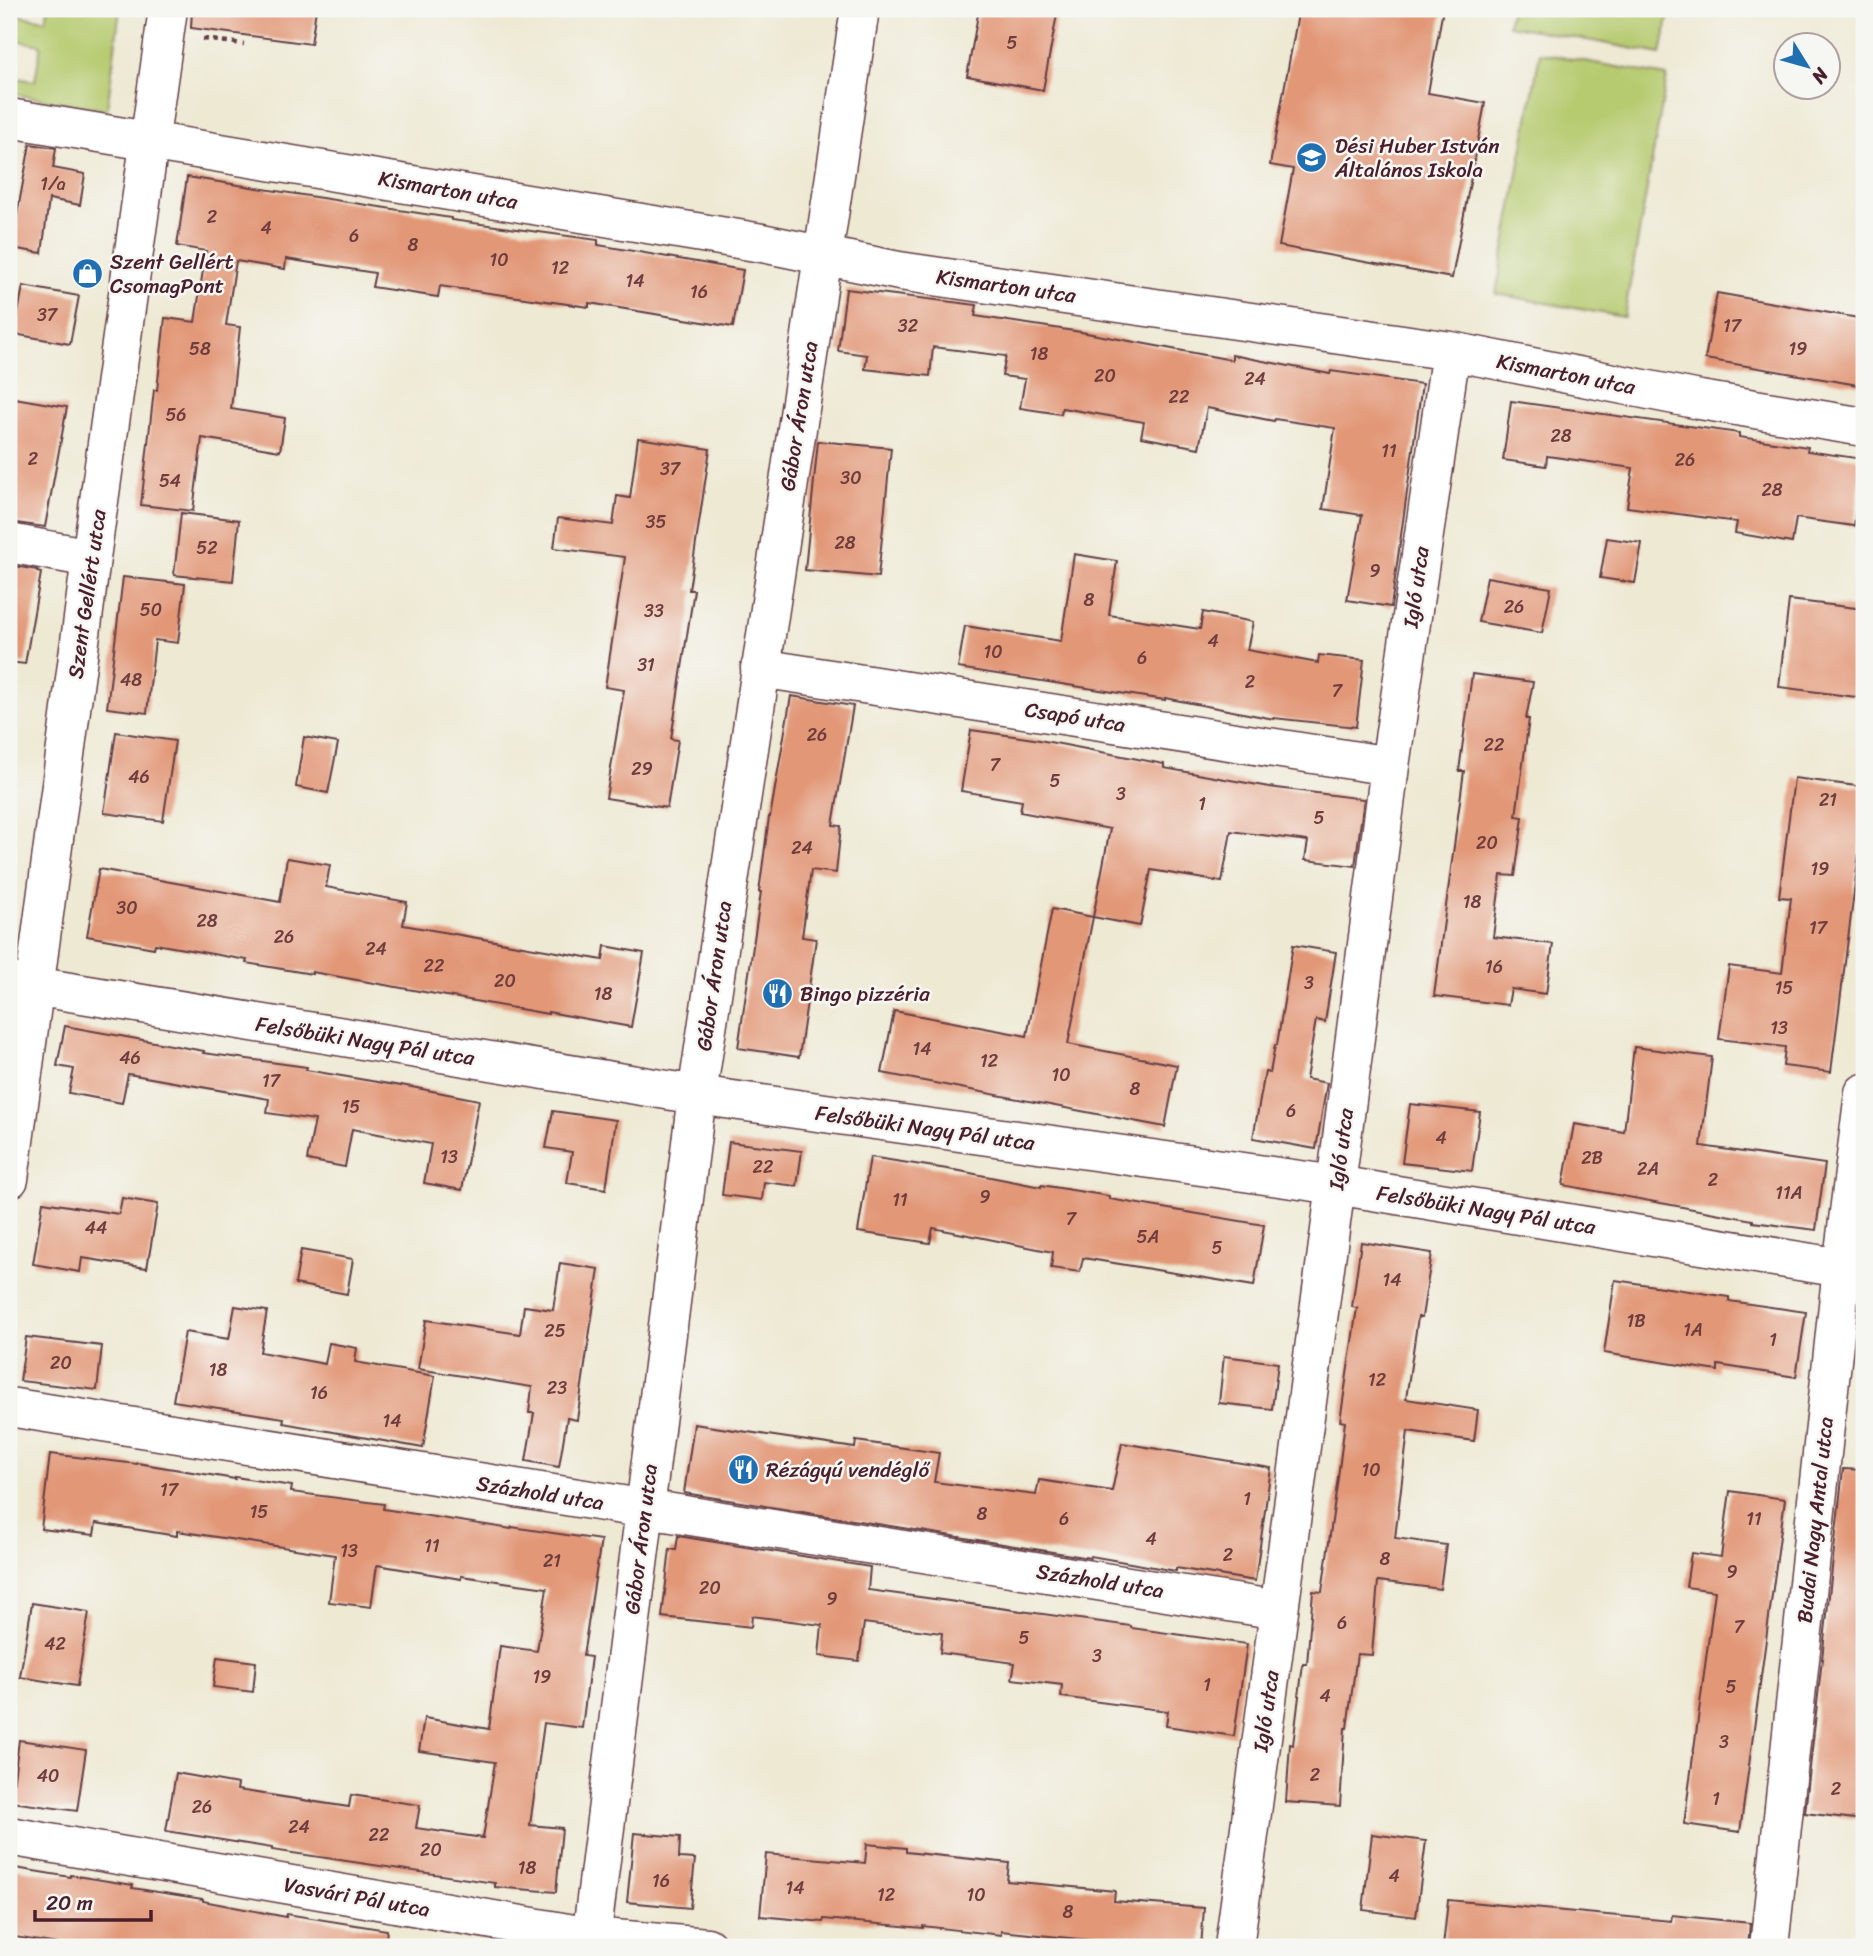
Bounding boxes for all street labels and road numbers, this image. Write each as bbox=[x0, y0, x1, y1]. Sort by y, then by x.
street label: Kismarton utca bbox=[375, 159, 521, 221]
street label: Kismarton utca bbox=[934, 257, 1079, 315]
street label: Gábor Áron utca bbox=[768, 338, 830, 494]
street label: Kismarton utca bbox=[1493, 342, 1639, 406]
street label: Szent Gellért utca bbox=[56, 506, 118, 681]
street label: Igló utca bbox=[1391, 543, 1441, 631]
street label: Csapó utca bbox=[1022, 690, 1128, 744]
street label: Gábor Áron utca bbox=[685, 898, 743, 1054]
street label: Felsőbüki Nagy Pál utca bbox=[253, 1005, 478, 1077]
street label: Felsőbüki Nagy Pál utca bbox=[813, 1094, 1038, 1162]
street label: Igló utca bbox=[1317, 1106, 1365, 1193]
street label: Felsőbüki Nagy Pál utca bbox=[1374, 1174, 1599, 1246]
street label: Budai Nagy Antal utca bbox=[1785, 1415, 1845, 1625]
street label: Gábor Áron utca bbox=[613, 1461, 669, 1616]
street label: Százhold utca bbox=[474, 1464, 607, 1522]
street label: Százhold utca bbox=[1034, 1552, 1167, 1610]
street label: Igló utca bbox=[1241, 1667, 1291, 1755]
street label: Vasvári Pál utca bbox=[281, 1865, 433, 1929]

